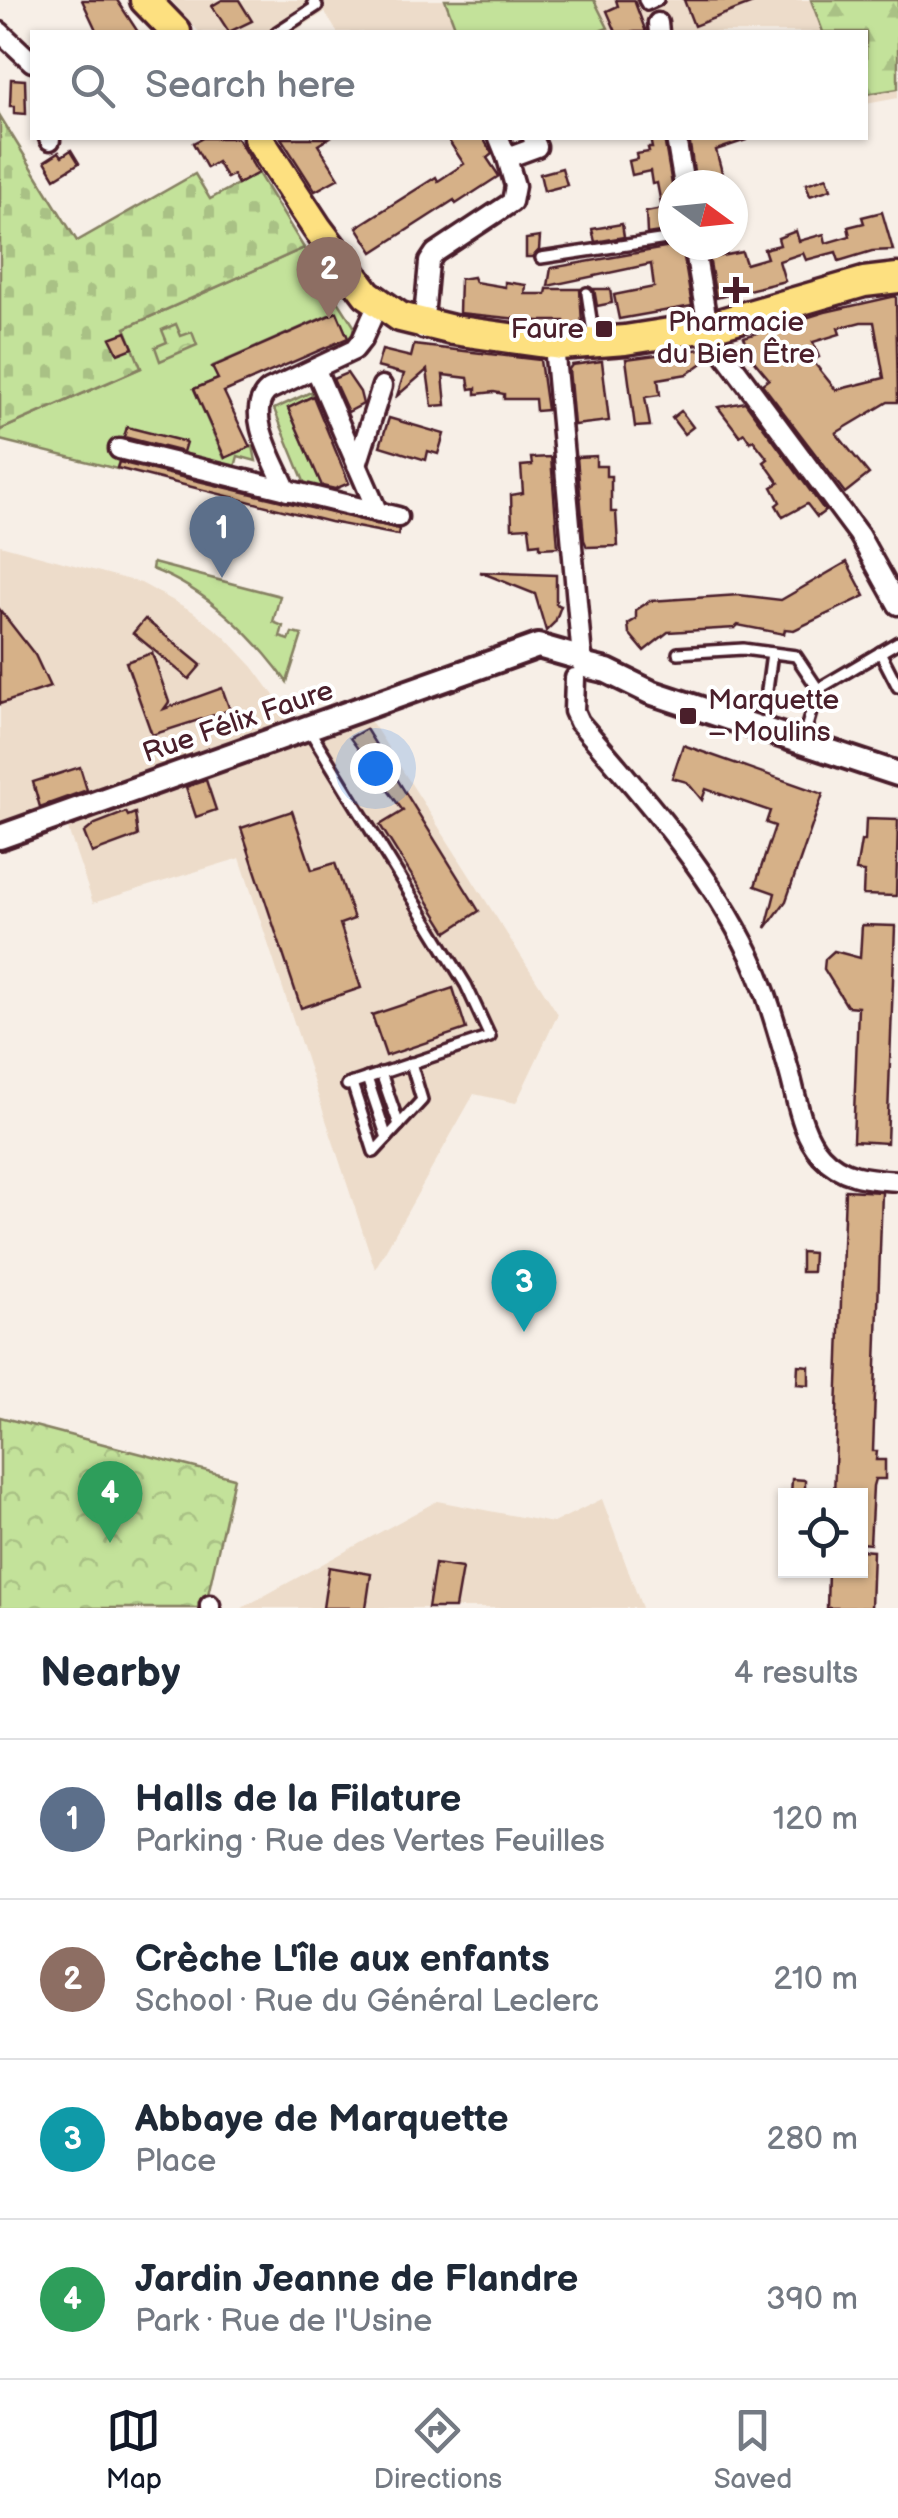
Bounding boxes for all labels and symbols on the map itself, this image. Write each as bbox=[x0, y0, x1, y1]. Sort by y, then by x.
north arrow bbox=[658, 170, 748, 260]
pin: 2 bbox=[296, 236, 362, 319]
marker: Pharmacie du Bien Être bbox=[725, 279, 747, 301]
place label: Pharmacie du Bien Être bbox=[657, 306, 815, 371]
place label: Faure bbox=[511, 313, 584, 346]
marker: Faure bbox=[593, 318, 615, 340]
pin: 1 bbox=[190, 496, 254, 578]
street label: Rue Félix Faure bbox=[138, 674, 338, 770]
place label: Marquette – Moulins bbox=[708, 684, 839, 749]
marker: Marquette – Moulins bbox=[677, 705, 699, 727]
your location bbox=[350, 743, 401, 794]
pin: 3 bbox=[492, 1250, 556, 1332]
pin: 4 bbox=[78, 1460, 142, 1543]

